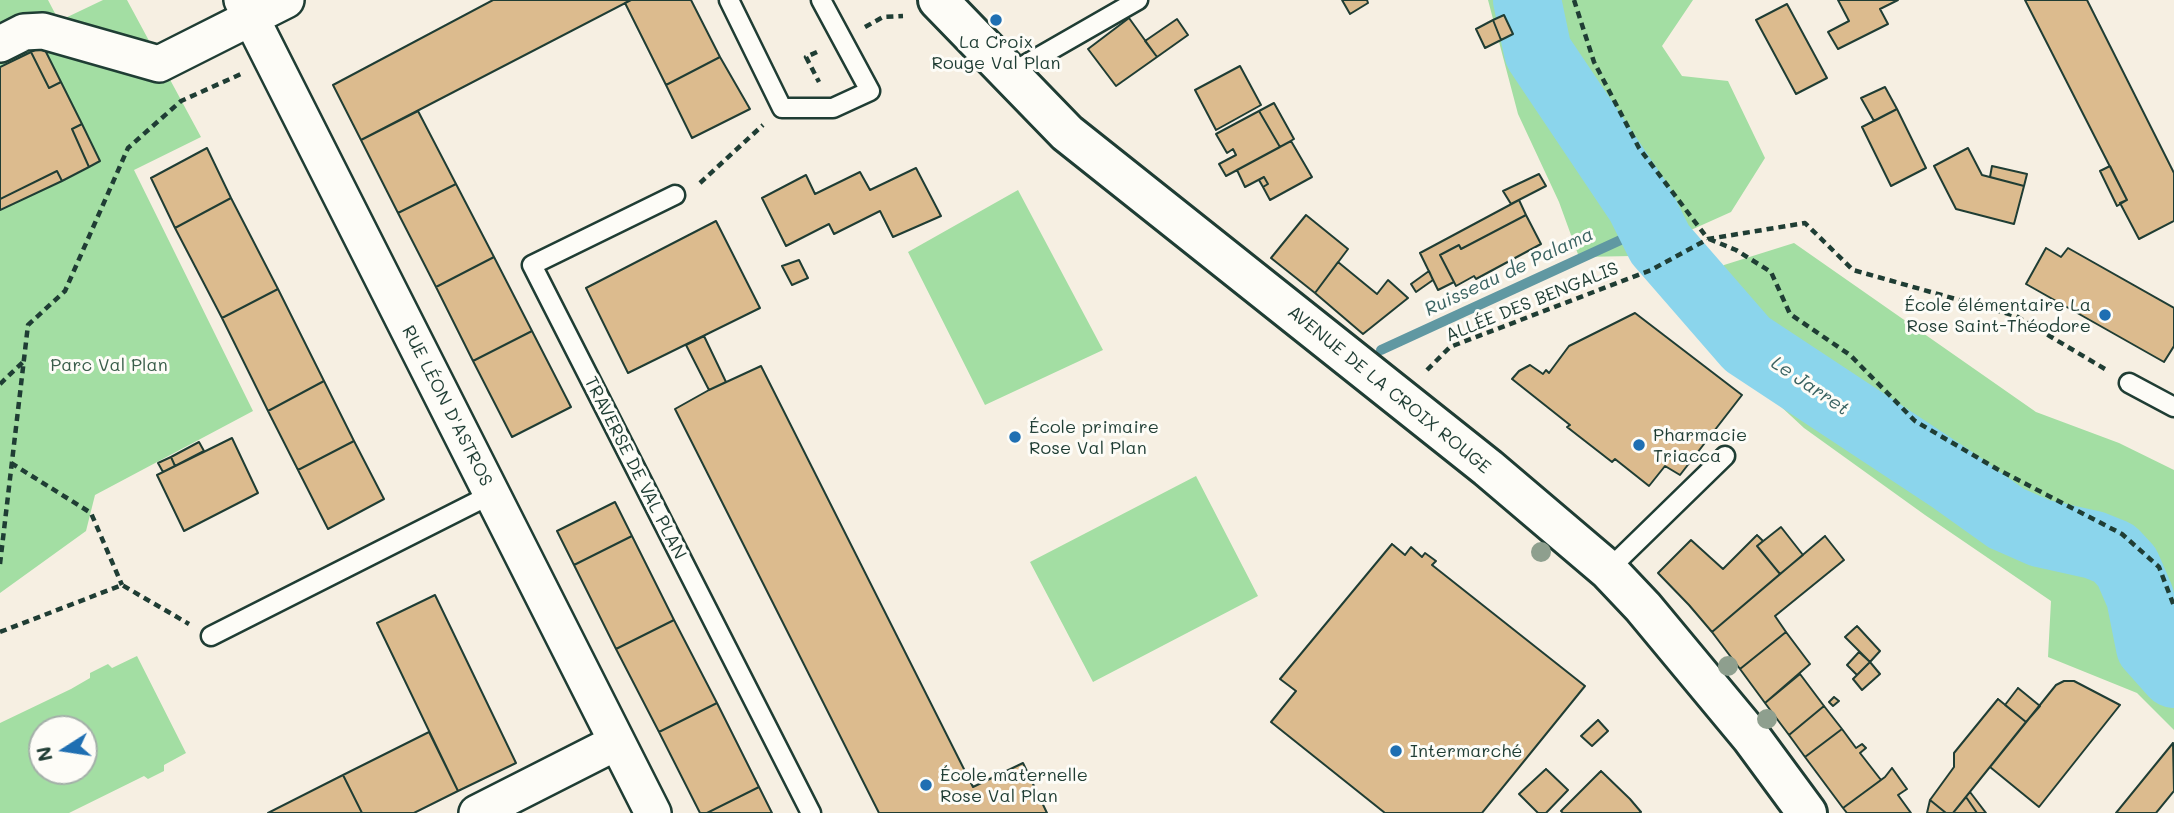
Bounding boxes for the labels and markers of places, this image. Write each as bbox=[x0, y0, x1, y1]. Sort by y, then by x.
marker: La Croix Rouge Val Plan bbox=[988, 12, 1004, 28]
place label: La Croix Rouge Val Plan bbox=[931, 31, 1061, 74]
place label: École élémentaire La Rose Saint-Théodore bbox=[1904, 294, 2091, 336]
marker: École élémentaire La Rose Saint-Théodore bbox=[2097, 307, 2113, 323]
place label: École primaire Rose Val Plan bbox=[1029, 416, 1159, 458]
place label: Pharmacie Triacca bbox=[1653, 424, 1747, 466]
marker: École primaire Rose Val Plan bbox=[1007, 429, 1023, 445]
marker: Pharmacie Triacca bbox=[1631, 437, 1647, 453]
place label: Intermarché bbox=[1410, 740, 1522, 762]
marker: Intermarché bbox=[1388, 743, 1404, 759]
place label: École maternelle Rose Val Plan bbox=[940, 764, 1088, 806]
marker: École maternelle Rose Val Plan bbox=[918, 777, 934, 793]

